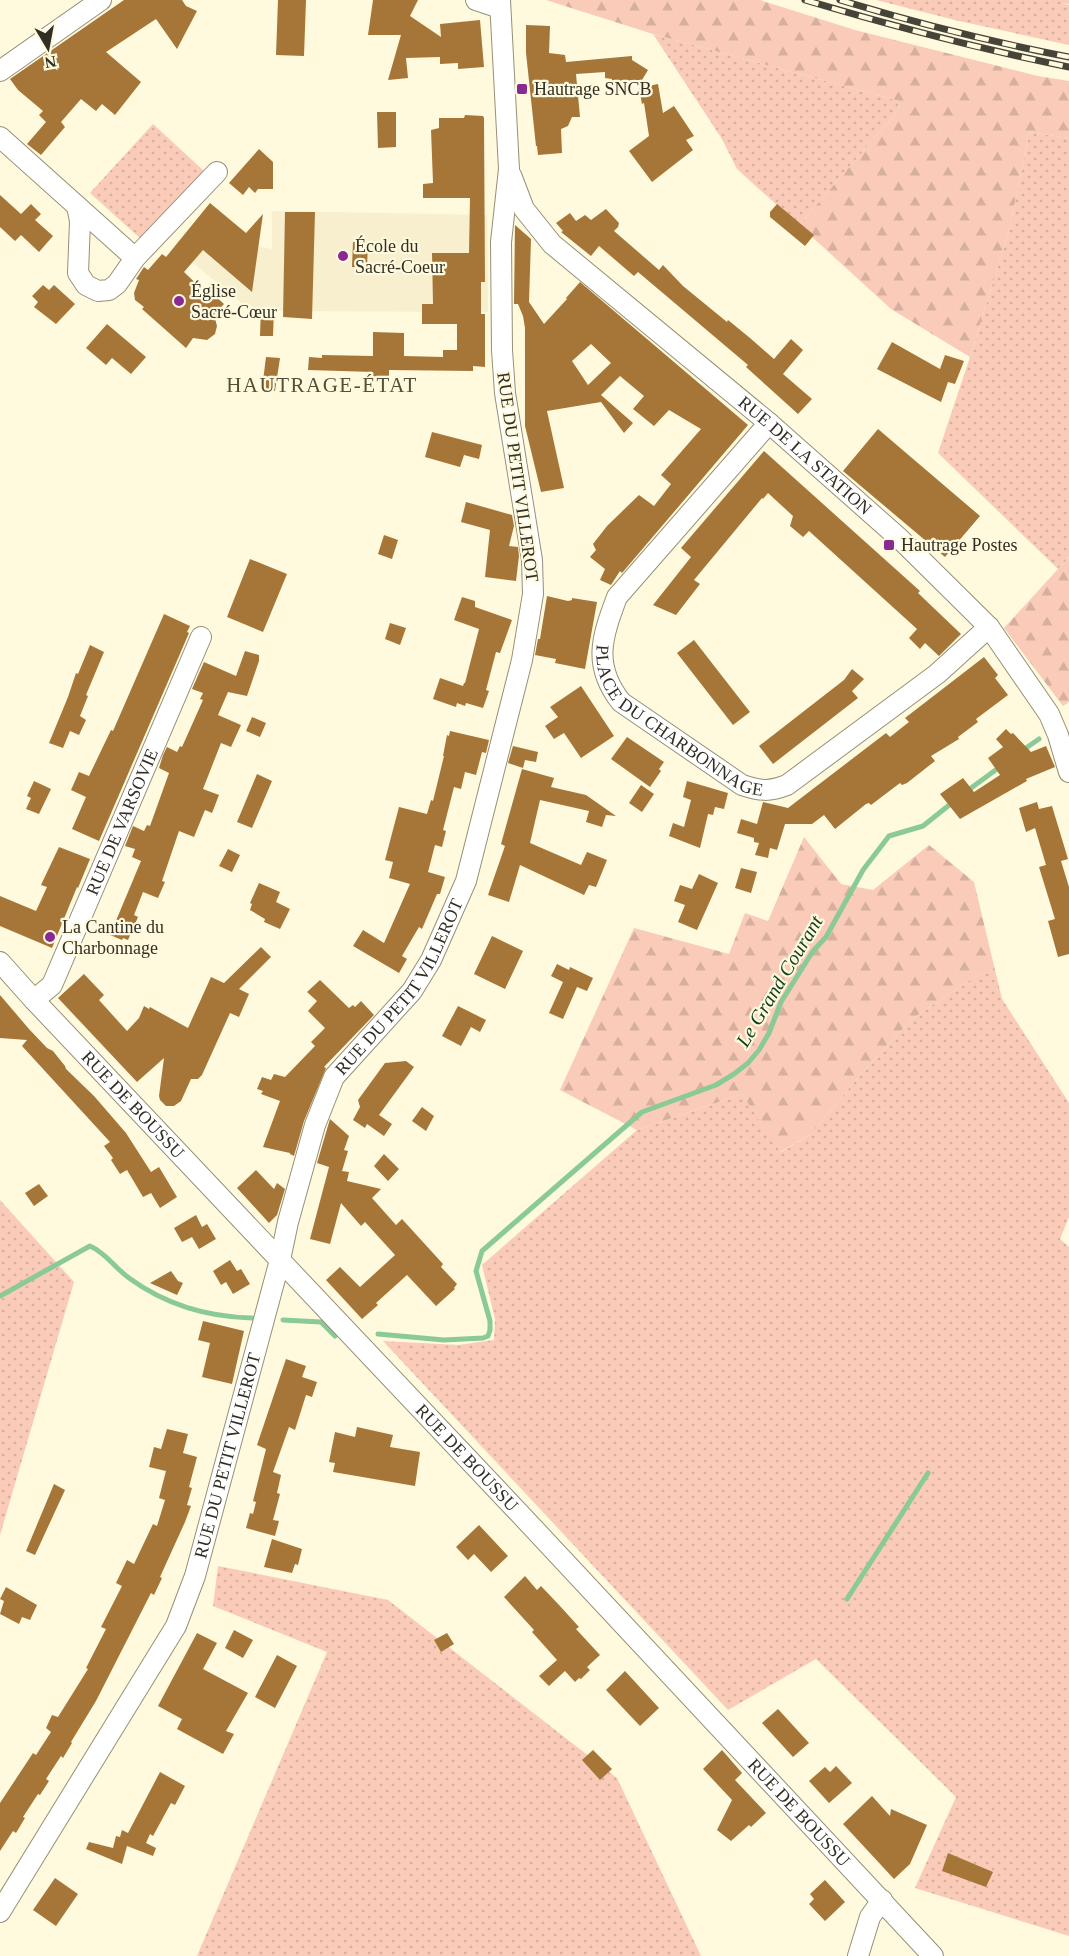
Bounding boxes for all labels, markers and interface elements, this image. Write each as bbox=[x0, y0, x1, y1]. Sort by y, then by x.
north arrow bbox=[18, 18, 78, 78]
text: N bbox=[43, 53, 58, 72]
place label: Hautrage SNCB bbox=[534, 79, 651, 99]
marker: Hautrage SNCB bbox=[515, 82, 529, 96]
place label: École du Sacré-Coeur bbox=[355, 235, 445, 277]
marker: École du Sacré-Coeur bbox=[336, 249, 350, 263]
place label: Église Sacré-Cœur bbox=[191, 280, 277, 322]
marker: Église Sacré-Cœur bbox=[172, 294, 186, 308]
street label: RUE DU PETIT VILLEROT bbox=[493, 371, 543, 583]
district label: HAUTRAGE-ÉTAT bbox=[226, 373, 418, 397]
street label: RUE DE LA STATION bbox=[734, 392, 876, 519]
place label: Hautrage Postes bbox=[901, 535, 1017, 555]
marker: Hautrage Postes bbox=[882, 538, 896, 552]
street label: PLACE DU CHARBONNAGE bbox=[592, 644, 765, 800]
street label: RUE DE VARSOVIE bbox=[82, 745, 162, 898]
street label: RUE DU PETIT VILLEROT bbox=[331, 896, 467, 1079]
water label: Le Grand Courant bbox=[731, 911, 827, 1051]
place label: La Cantine du Charbonnage bbox=[62, 917, 164, 958]
marker: La Cantine du Charbonnage bbox=[43, 930, 57, 944]
street label: RUE DE BOUSSU bbox=[78, 1047, 188, 1162]
street label: RUE DU PETIT VILLEROT bbox=[190, 1351, 265, 1560]
street label: RUE DE BOUSSU bbox=[411, 1400, 522, 1516]
street label: RUE DE BOUSSU bbox=[744, 1755, 854, 1871]

